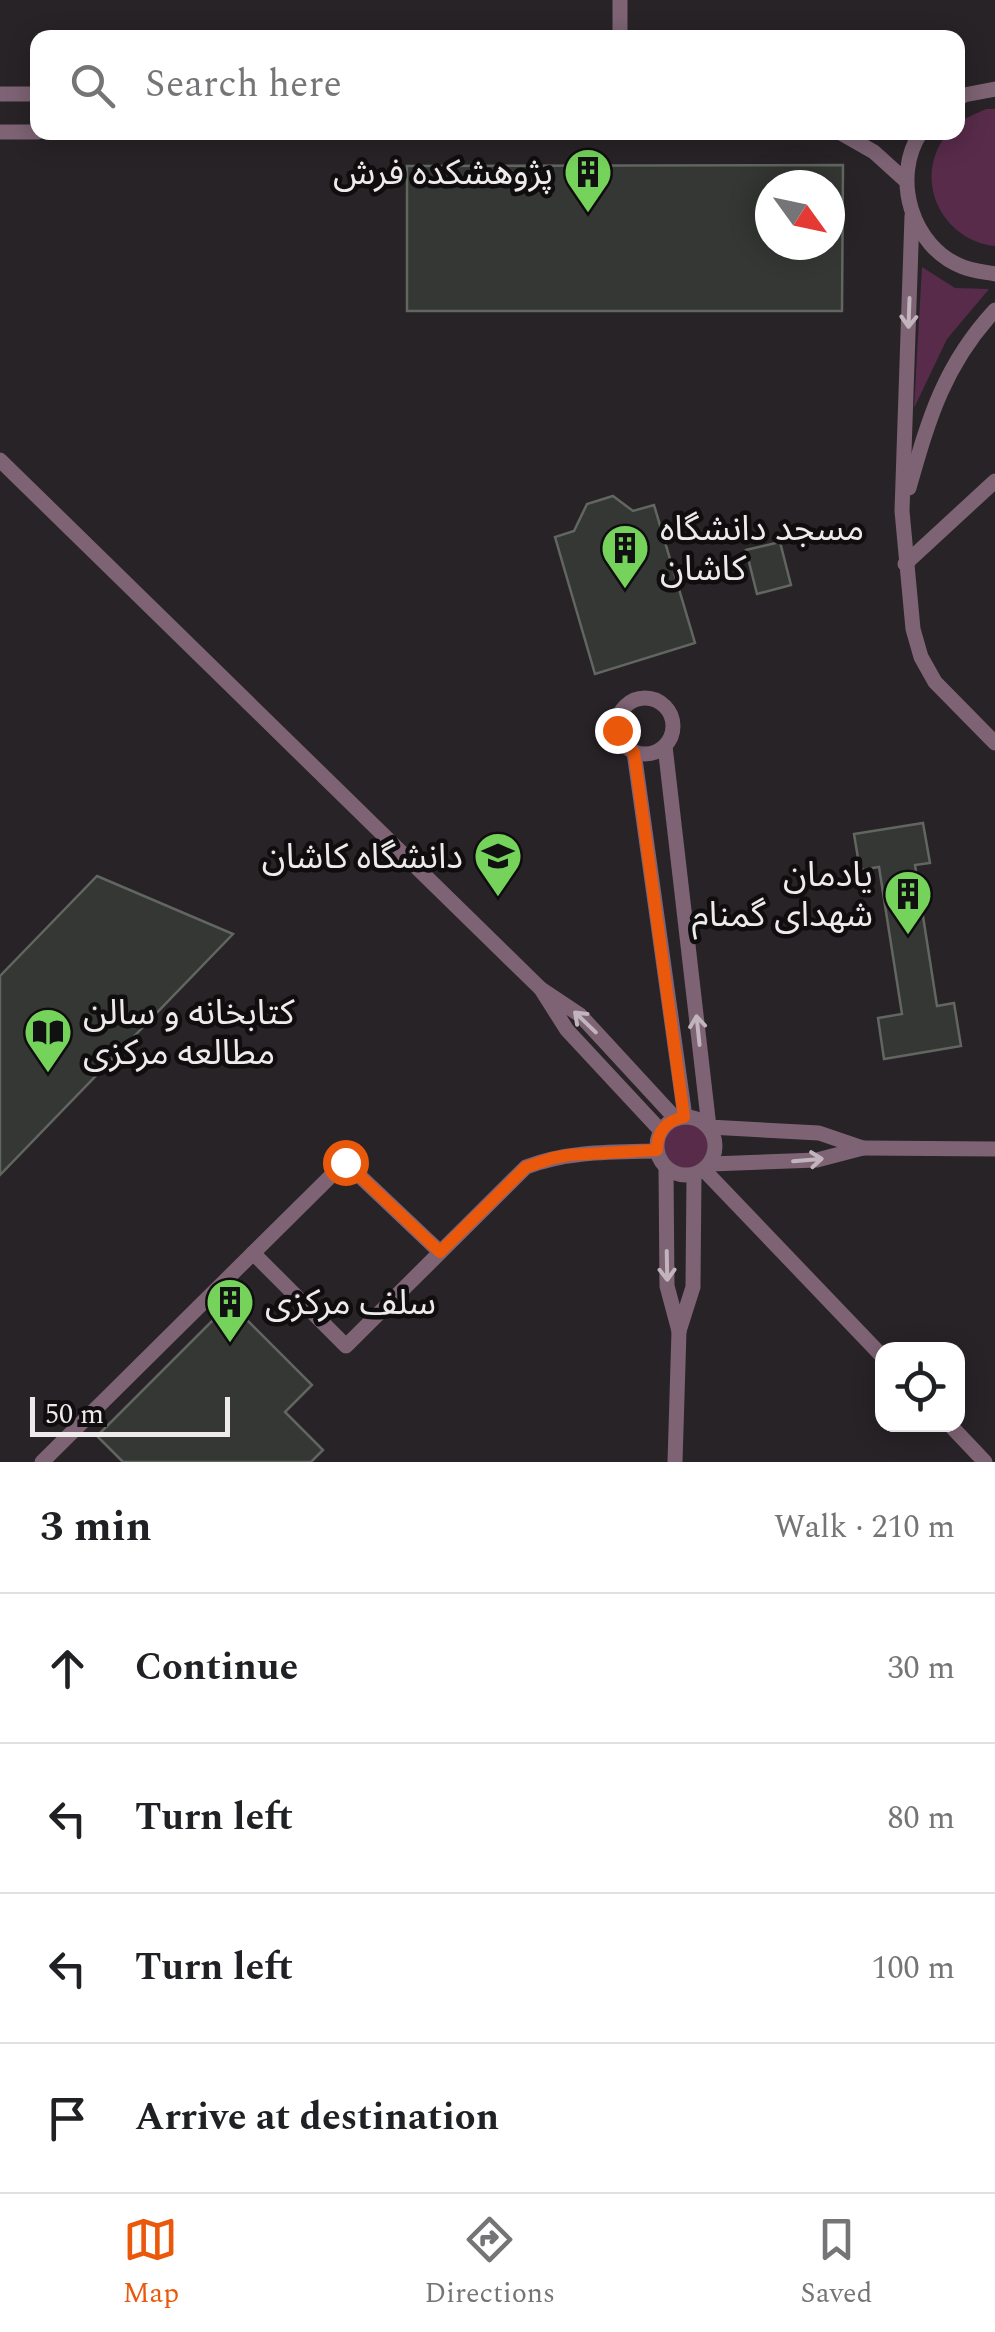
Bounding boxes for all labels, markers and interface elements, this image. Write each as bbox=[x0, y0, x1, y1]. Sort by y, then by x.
search box bbox=[30, 30, 965, 140]
text: Search here bbox=[145, 56, 342, 114]
icon: search bbox=[65, 58, 120, 113]
building icon: پژوهشکده فرش bbox=[562, 146, 614, 214]
place label: پژوهشکده فرش bbox=[333, 147, 553, 200]
north arrow bbox=[755, 170, 845, 260]
one-way arrow bbox=[899, 297, 918, 329]
place label: مسجد دانشگاه کاشان bbox=[660, 503, 864, 596]
building icon: مسجد دانشگاه کاشان bbox=[599, 522, 651, 590]
route end bbox=[595, 708, 641, 754]
school or university icon: دانشگاه کاشان bbox=[472, 830, 524, 898]
place label: دانشگاه کاشان bbox=[262, 831, 463, 884]
place label: یادمان شهدای گمنام bbox=[692, 849, 873, 942]
building icon: یادمان شهدای گمنام bbox=[882, 868, 934, 936]
place label: کتابخانه و سالن مطالعه مرکزی bbox=[83, 987, 295, 1080]
library icon: کتابخانه و سالن مطالعه مرکزی bbox=[22, 1006, 74, 1074]
one-way arrow bbox=[573, 1011, 598, 1034]
one-way arrow bbox=[688, 1015, 707, 1047]
route start bbox=[323, 1140, 369, 1186]
one-way arrow bbox=[791, 1150, 824, 1169]
one-way arrow bbox=[658, 1248, 676, 1281]
building icon: سلف مرکزی bbox=[204, 1276, 256, 1344]
place label: سلف مرکزی bbox=[265, 1277, 436, 1330]
map controls bbox=[875, 1342, 965, 1432]
button: locate bbox=[875, 1342, 965, 1432]
scale bar bbox=[30, 1392, 230, 1436]
text: 50 m bbox=[45, 1393, 104, 1436]
text: 3 min bbox=[40, 1496, 152, 1559]
text: Walk · 210 m bbox=[774, 1503, 955, 1552]
text: Continue bbox=[135, 1639, 298, 1697]
icon: ahead bbox=[40, 1641, 95, 1696]
text: 30 m bbox=[887, 1644, 955, 1693]
text: Turn left bbox=[135, 1789, 293, 1847]
icon: left bbox=[40, 1791, 95, 1846]
text: 80 m bbox=[887, 1794, 955, 1843]
text: Turn left bbox=[135, 1939, 293, 1997]
icon: left bbox=[40, 1941, 95, 1996]
text: 100 m bbox=[871, 1944, 955, 1993]
text: Arrive at destination bbox=[135, 2089, 499, 2147]
icon: arrive bbox=[40, 2091, 95, 2146]
tab: Map bbox=[123, 2212, 179, 2315]
tab: Directions bbox=[424, 2212, 555, 2315]
tab: Saved bbox=[801, 2212, 872, 2315]

